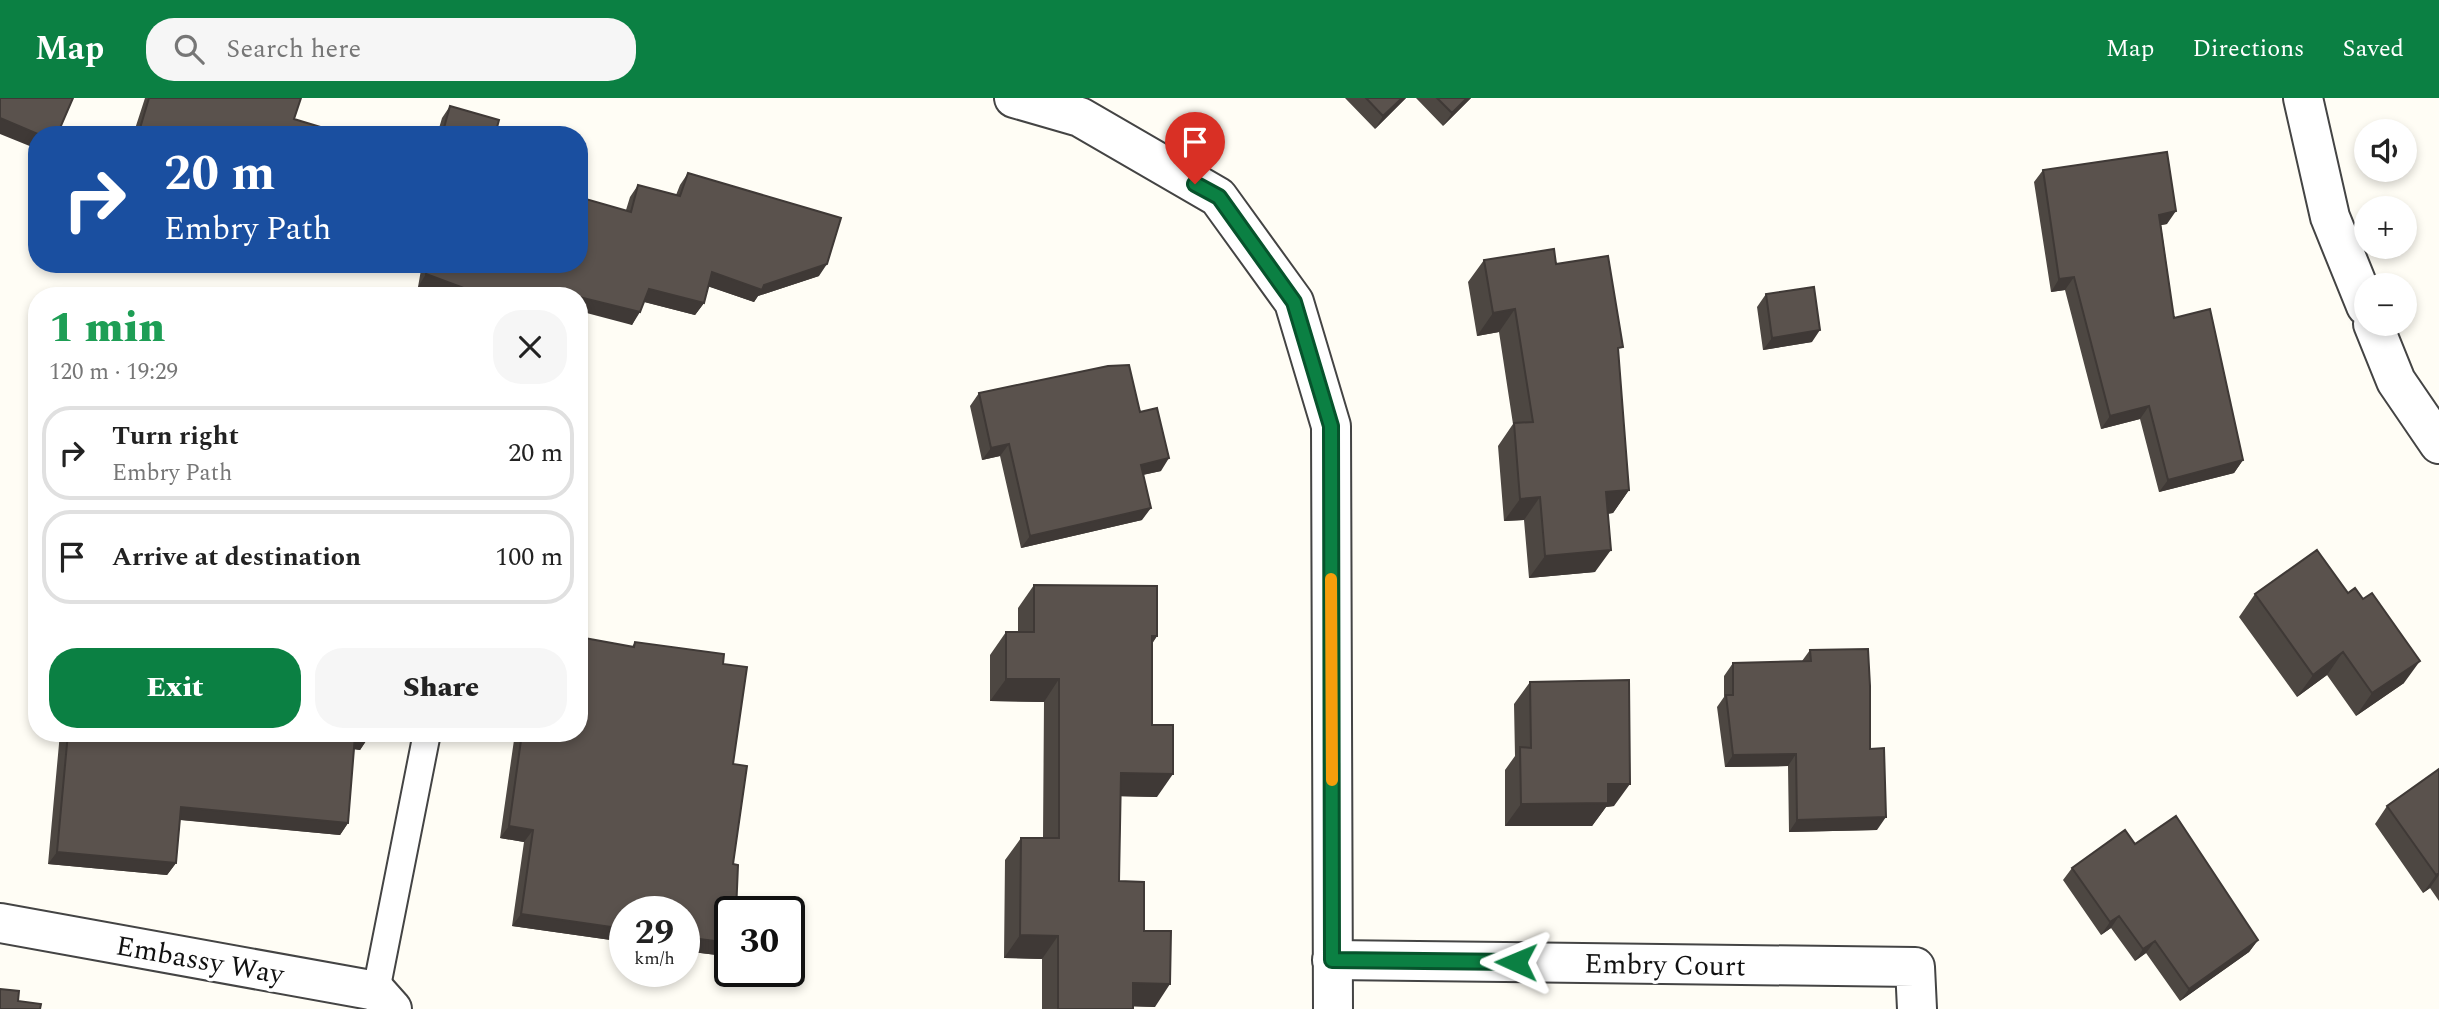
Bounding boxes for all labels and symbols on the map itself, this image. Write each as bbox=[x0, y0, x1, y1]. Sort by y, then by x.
pin bbox=[1165, 112, 1225, 184]
speed limit sign: 30 bbox=[714, 896, 805, 987]
street label: Embassy Way bbox=[112, 925, 289, 997]
position arrow bbox=[1479, 925, 1553, 999]
street label: Embry Court bbox=[1584, 943, 1746, 988]

